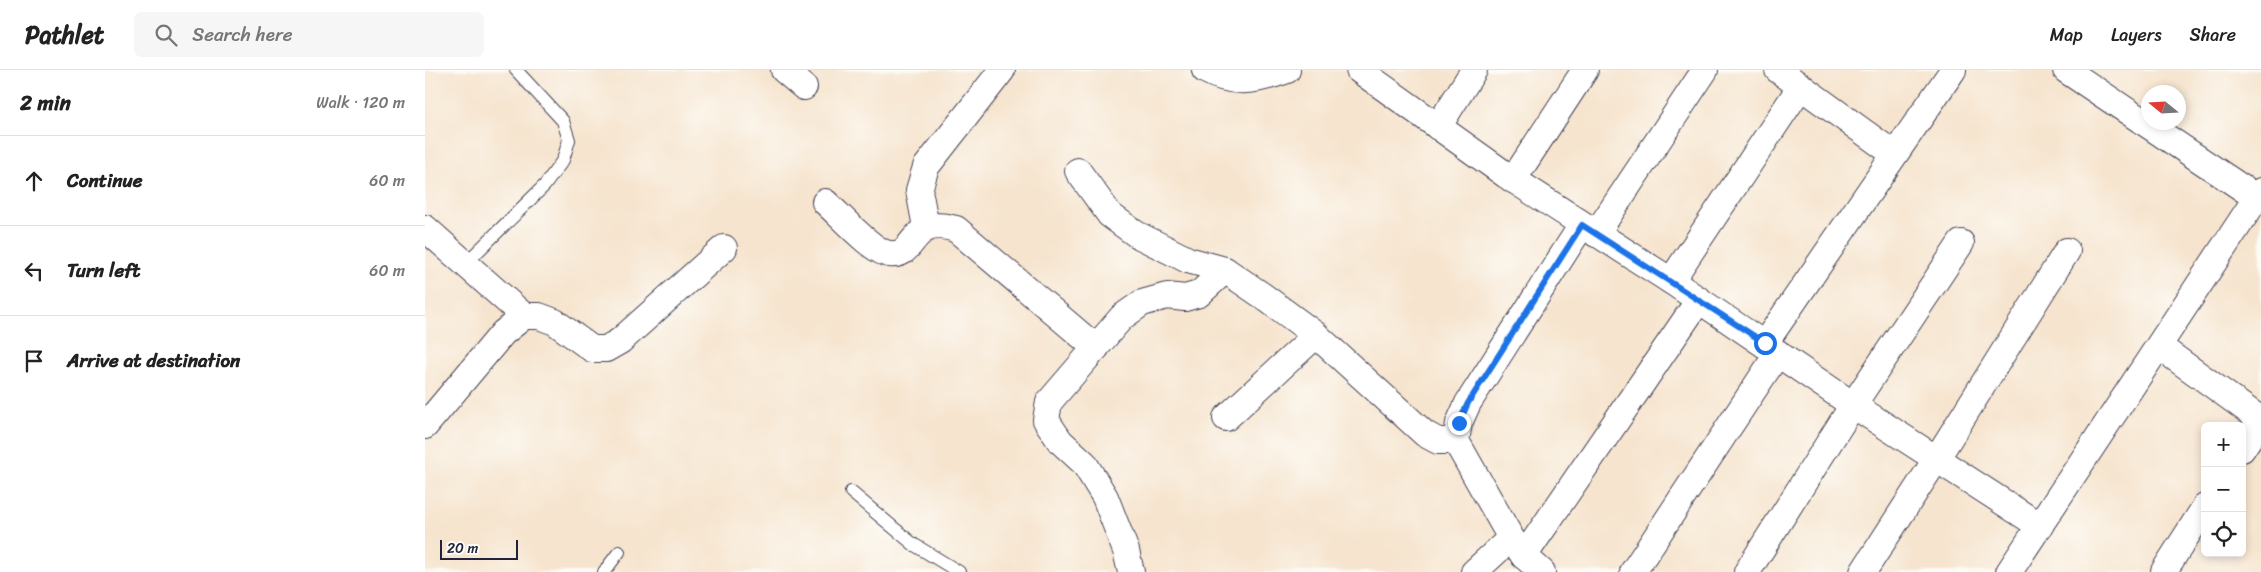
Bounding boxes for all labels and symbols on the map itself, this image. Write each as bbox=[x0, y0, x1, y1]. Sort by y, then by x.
north arrow bbox=[2141, 85, 2186, 130]
route start bbox=[1754, 332, 1777, 355]
route end bbox=[1448, 412, 1471, 435]
scale bar bbox=[440, 537, 517, 560]

